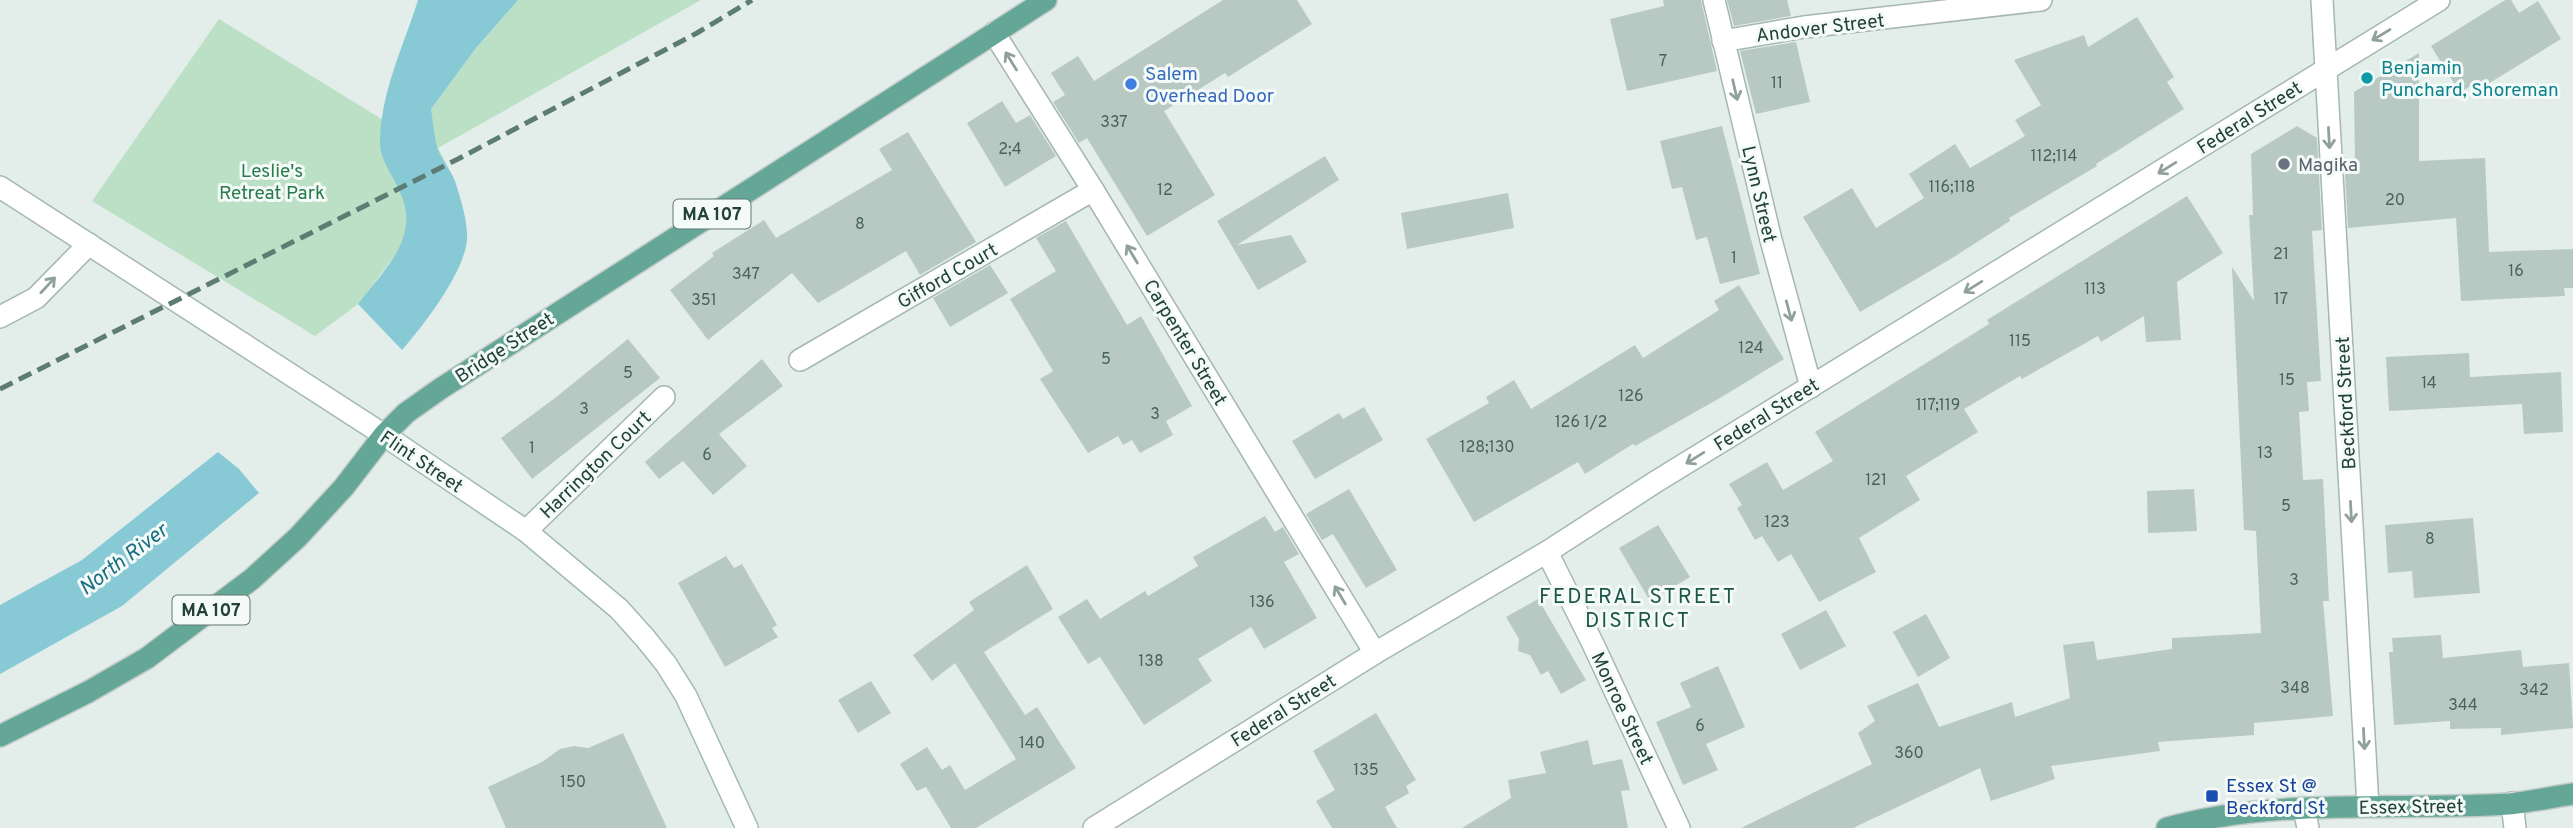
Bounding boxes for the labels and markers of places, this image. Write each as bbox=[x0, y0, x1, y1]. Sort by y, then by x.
place label: Benjamin Punchard, Shoreman bbox=[2381, 57, 2559, 103]
place label: Salem Overhead Door bbox=[1145, 63, 1275, 109]
marker: Benjamin Punchard, Shoreman bbox=[2359, 70, 2375, 86]
marker: Salem Overhead Door bbox=[1123, 76, 1139, 92]
place label: Magika bbox=[2298, 154, 2358, 178]
marker: Magika bbox=[2276, 156, 2292, 172]
place label: Essex St @ Beckford St bbox=[2226, 775, 2325, 821]
marker: Essex St @ Beckford St bbox=[2204, 788, 2220, 804]

